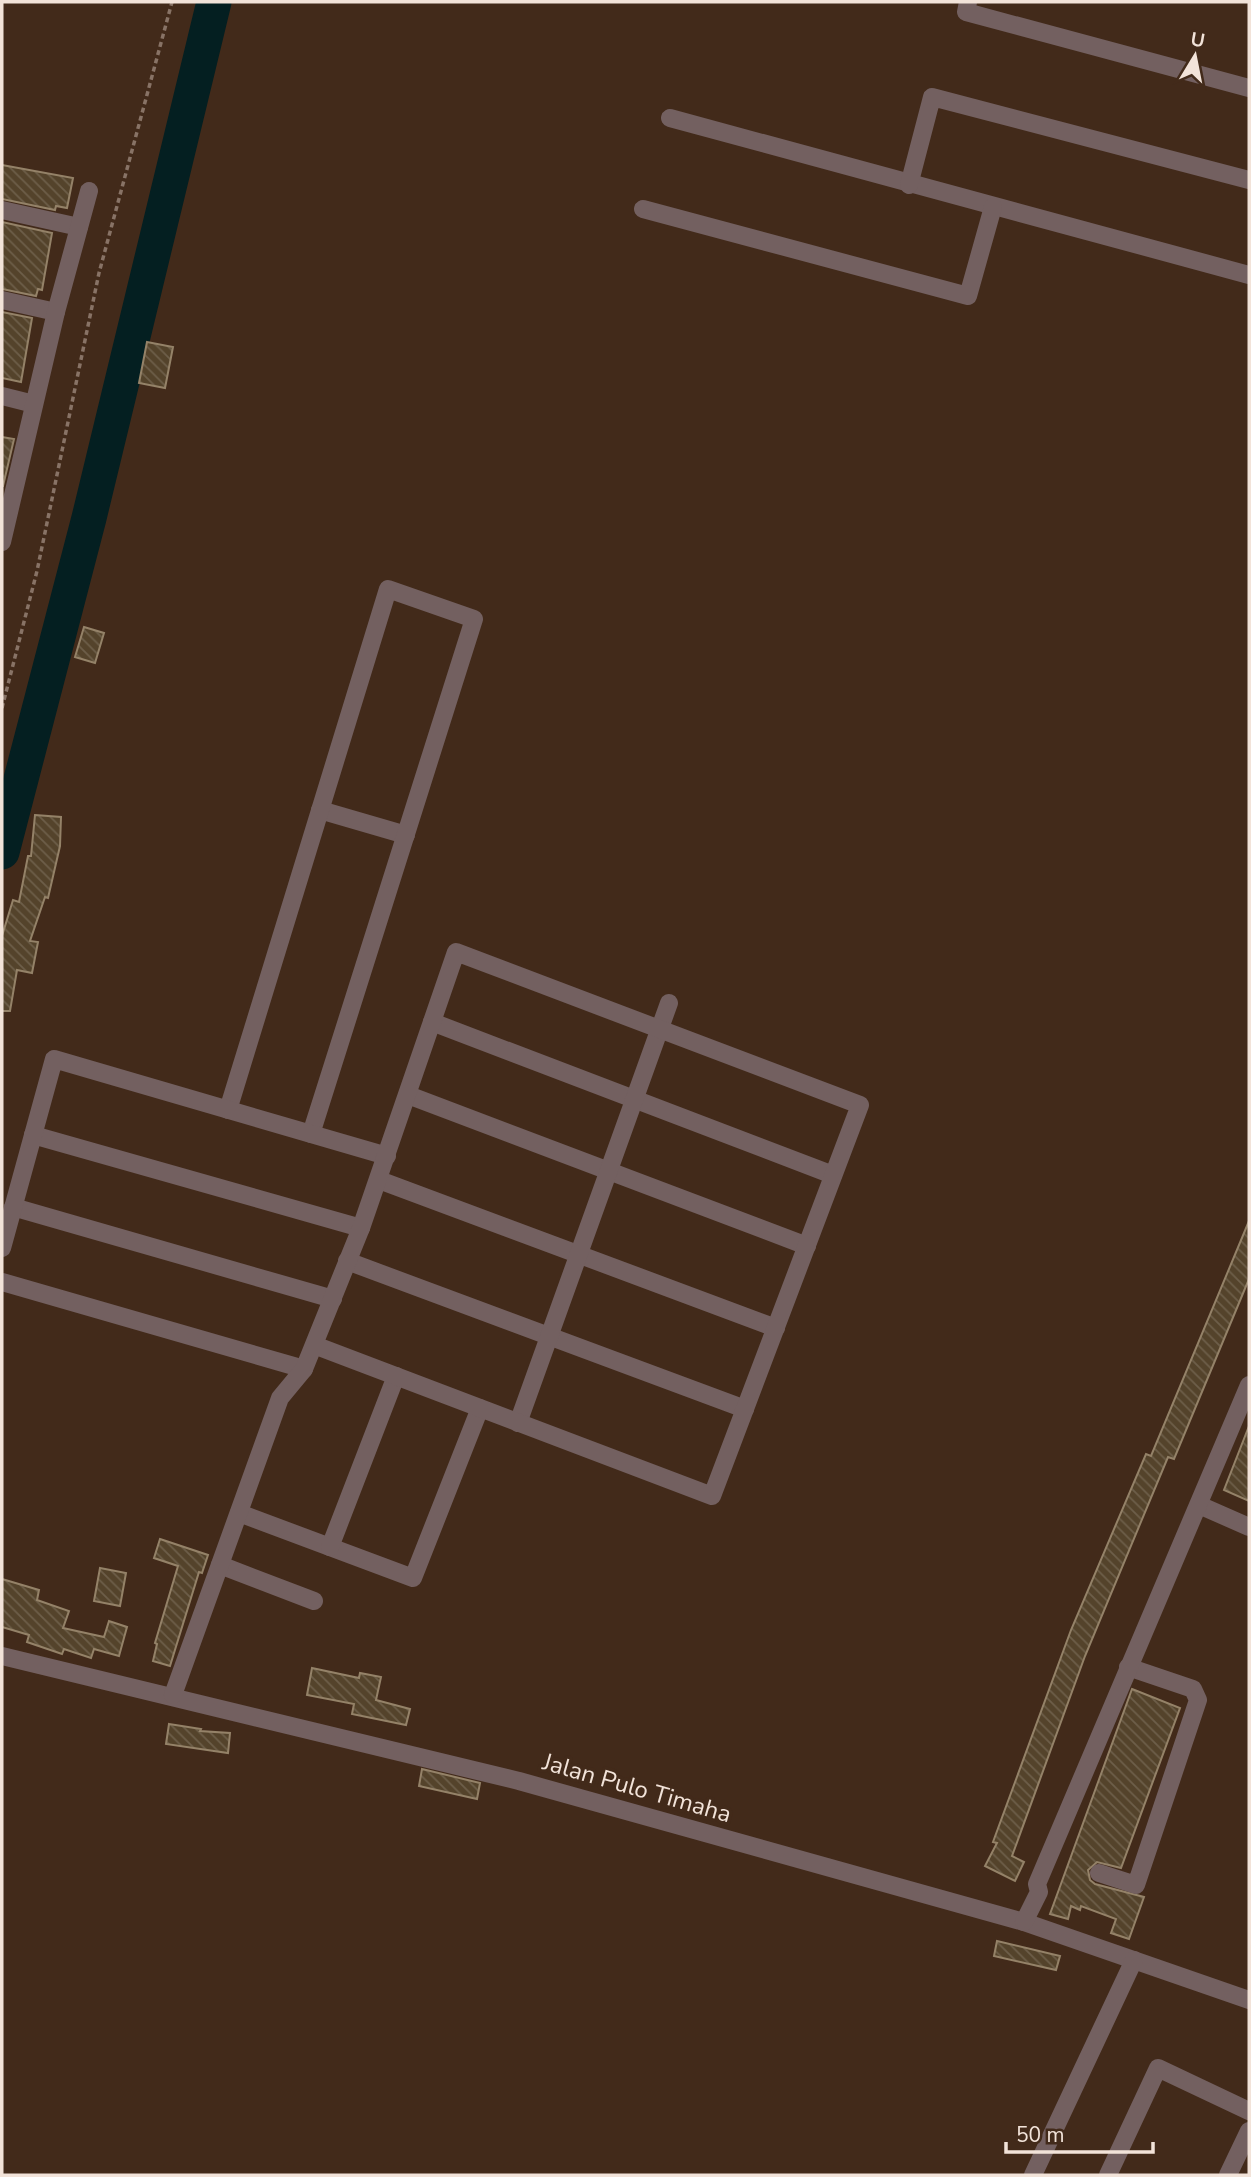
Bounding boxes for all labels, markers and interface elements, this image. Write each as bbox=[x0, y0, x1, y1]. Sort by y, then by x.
north arrow bbox=[1160, 21, 1230, 91]
text: U bbox=[1189, 26, 1207, 54]
street label: Jalan Pulo Timaha bbox=[538, 1746, 735, 1830]
scale bar bbox=[1006, 2110, 1153, 2154]
text: 50 m bbox=[1016, 2121, 1065, 2149]

